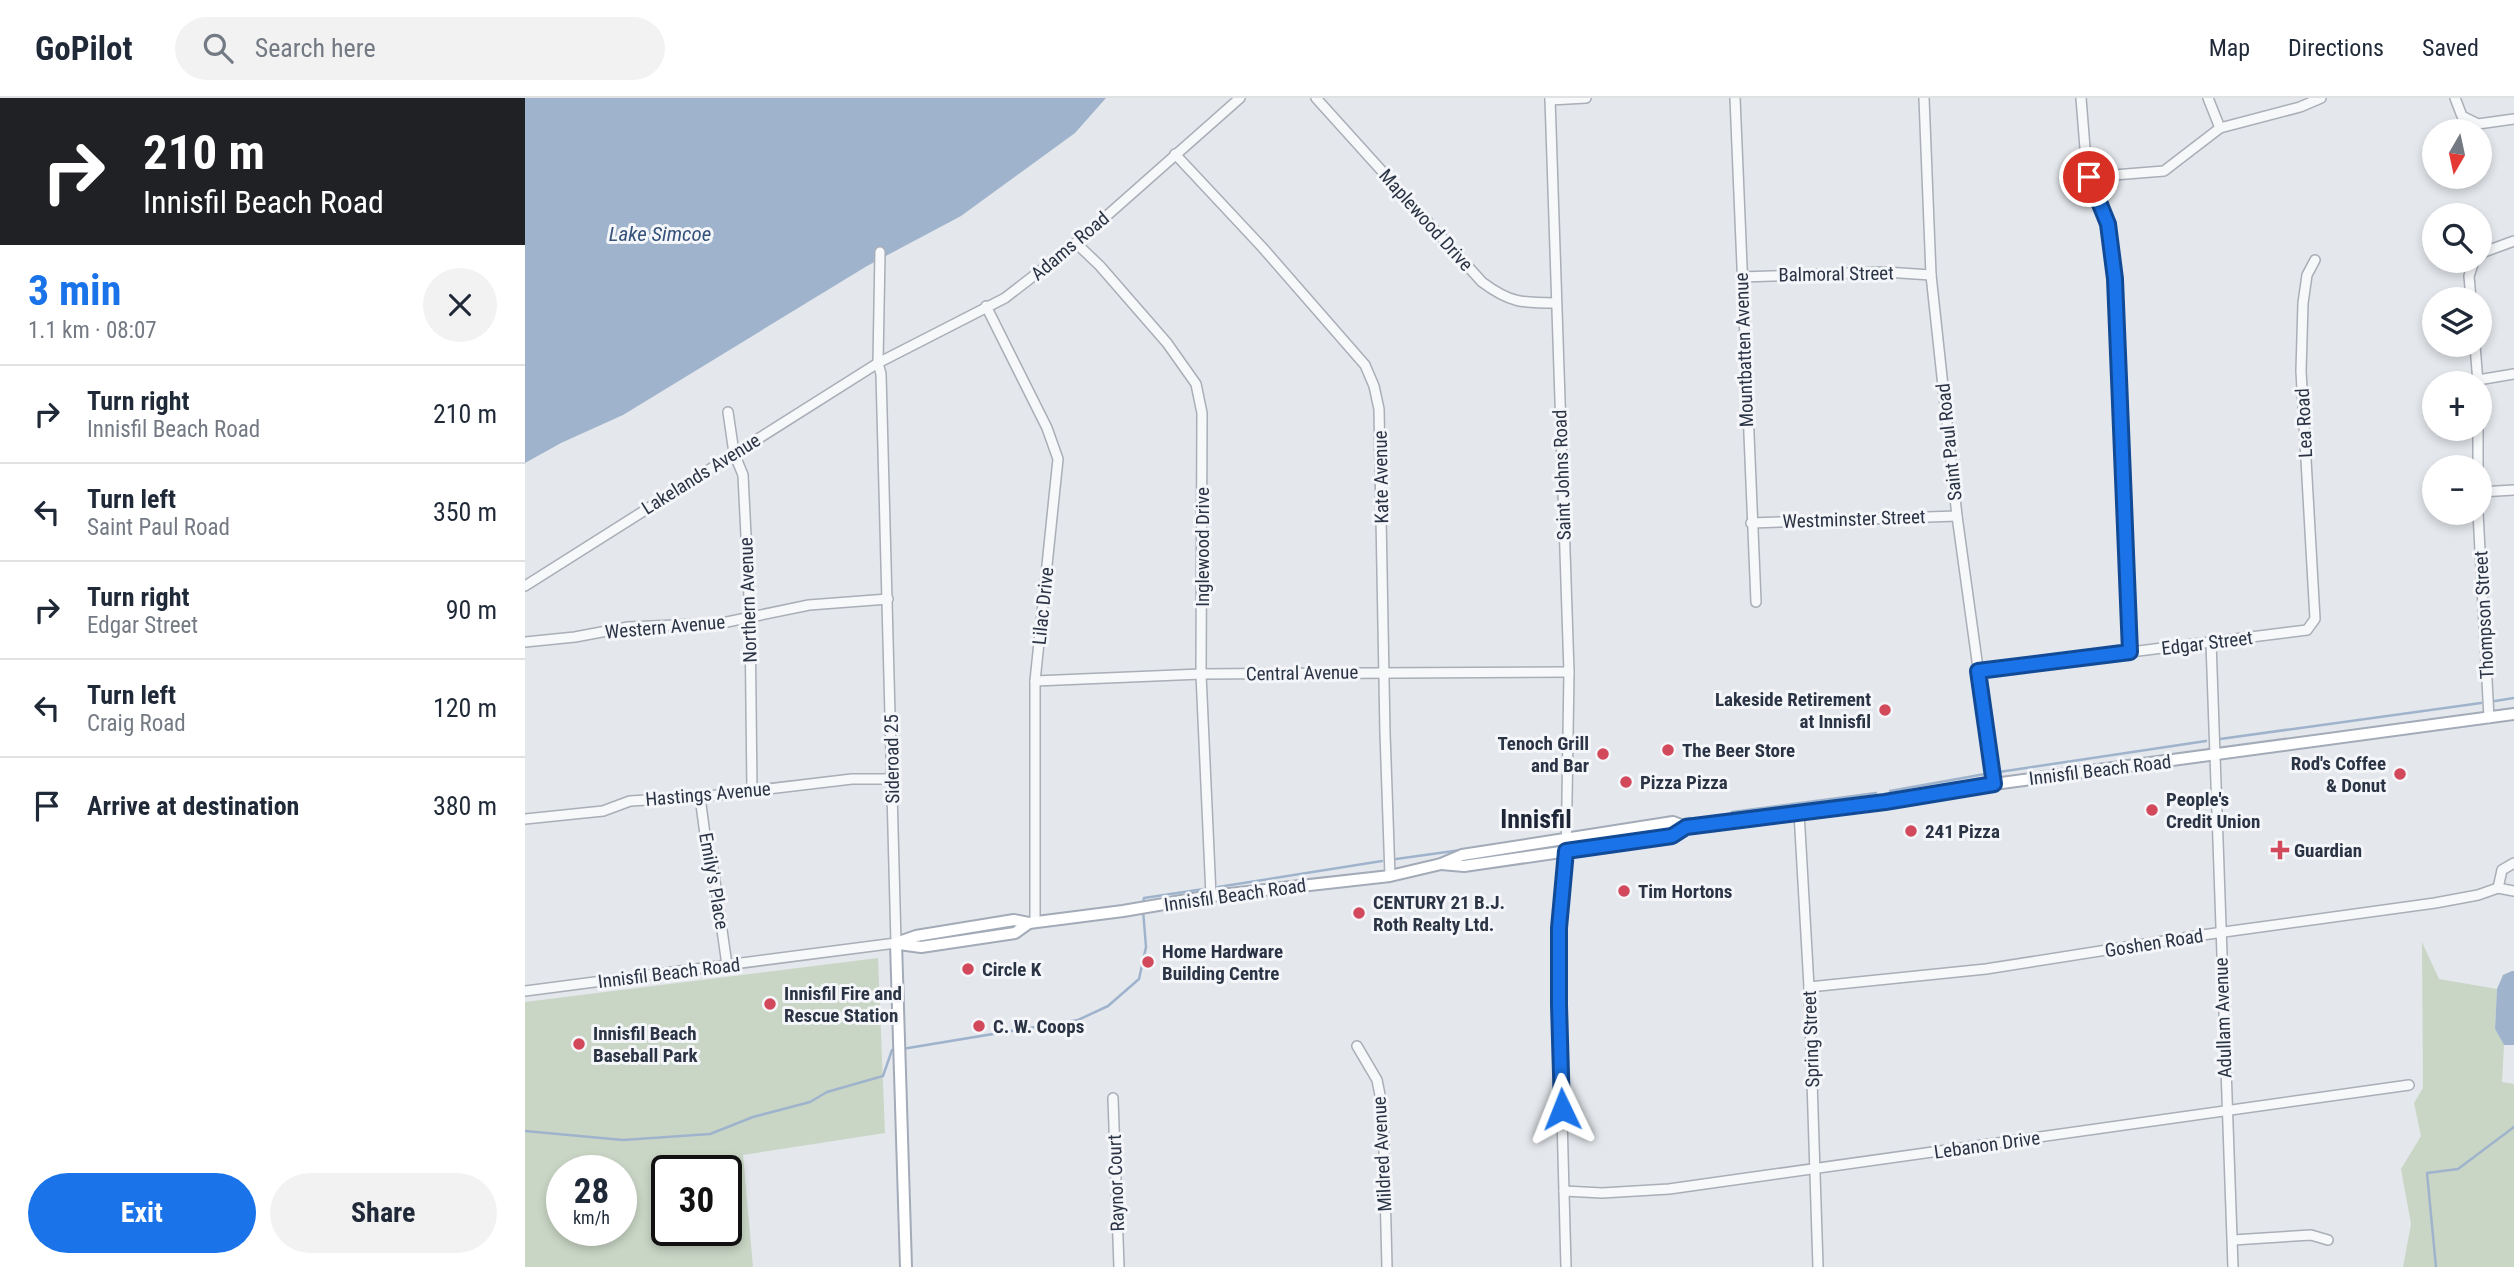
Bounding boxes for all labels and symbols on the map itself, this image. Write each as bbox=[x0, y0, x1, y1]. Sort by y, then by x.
north arrow bbox=[2422, 119, 2492, 189]
pin bbox=[2059, 147, 2119, 207]
street label: Maplewood Drive bbox=[1374, 164, 1478, 276]
street label: Adams Road bbox=[1026, 207, 1114, 285]
water label: Lake Simcoe bbox=[609, 222, 711, 246]
street label: Balmoral Street bbox=[1778, 261, 1894, 287]
street label: Mountbatten Avenue bbox=[1730, 272, 1758, 428]
street label: Saint Paul Road bbox=[1931, 382, 1967, 502]
street label: Lea Road bbox=[2291, 388, 2317, 458]
street label: Saint Johns Road bbox=[1548, 409, 1576, 541]
street label: Lakelands Avenue bbox=[638, 428, 765, 520]
street label: Kate Avenue bbox=[1369, 430, 1393, 524]
street label: Inglewood Drive bbox=[1191, 487, 1214, 607]
street label: Westminster Street bbox=[1782, 505, 1926, 533]
street label: Northern Avenue bbox=[734, 537, 762, 663]
street label: Thompson Street bbox=[2469, 550, 2499, 680]
street label: Lilac Drive bbox=[1027, 566, 1059, 646]
street label: Western Avenue bbox=[604, 610, 726, 644]
street label: Edgar Street bbox=[2160, 626, 2254, 660]
street label: Central Avenue bbox=[1246, 661, 1359, 685]
place label: Lakeside Retirement at Innisfil bbox=[1715, 688, 1871, 733]
marker: Lakeside Retirement at Innisfil bbox=[1877, 702, 1893, 718]
street label: Sideroad 25 bbox=[880, 714, 904, 804]
place label: Tenoch Grill and Bar bbox=[1497, 732, 1589, 777]
place label: The Beer Store bbox=[1682, 739, 1795, 762]
marker: The Beer Store bbox=[1660, 742, 1676, 758]
marker: Tenoch Grill and Bar bbox=[1595, 746, 1611, 762]
street label: Innisfil Beach Road bbox=[2028, 750, 2172, 790]
place label: Rod's Coffee & Donut bbox=[2291, 752, 2386, 797]
marker: Rod's Coffee & Donut bbox=[2392, 766, 2408, 782]
place label: Pizza Pizza bbox=[1640, 771, 1728, 794]
marker: Pizza Pizza bbox=[1618, 774, 1634, 790]
street label: Hastings Avenue bbox=[644, 777, 772, 811]
place label: People's Credit Union bbox=[2166, 788, 2260, 833]
marker: People's Credit Union bbox=[2144, 802, 2160, 818]
district label: Innisfil bbox=[1500, 804, 1572, 834]
place label: 241 Pizza bbox=[1925, 820, 2000, 843]
marker: 241 Pizza bbox=[1903, 823, 1919, 839]
street label: Emily's Place bbox=[694, 831, 734, 931]
place label: Guardian bbox=[2294, 839, 2362, 862]
marker: Guardian bbox=[2272, 842, 2288, 858]
street label: Innisfil Beach Road bbox=[1163, 874, 1307, 916]
place label: Tim Hortons bbox=[1638, 880, 1732, 903]
marker: Tim Hortons bbox=[1616, 883, 1632, 899]
place label: CENTURY 21 B.J. Roth Realty Ltd. bbox=[1373, 891, 1505, 936]
marker: CENTURY 21 B.J. Roth Realty Ltd. bbox=[1351, 905, 1367, 921]
street label: Goshen Road bbox=[2103, 924, 2205, 962]
place label: Home Hardware Building Centre bbox=[1162, 940, 1283, 985]
street label: Innisfil Beach Road bbox=[597, 953, 741, 993]
marker: Home Hardware Building Centre bbox=[1140, 954, 1156, 970]
street label: Adullam Avenue bbox=[2209, 957, 2237, 1079]
place label: Circle K bbox=[982, 958, 1042, 981]
marker: Circle K bbox=[960, 961, 976, 977]
place label: Innisfil Fire and Rescue Station bbox=[784, 982, 902, 1027]
street label: Spring Street bbox=[1798, 990, 1824, 1088]
marker: Innisfil Fire and Rescue Station bbox=[762, 996, 778, 1012]
place label: C. W. Coops bbox=[993, 1015, 1084, 1038]
marker: C. W. Coops bbox=[971, 1018, 987, 1034]
place label: Innisfil Beach Baseball Park bbox=[593, 1022, 699, 1067]
marker: Innisfil Beach Baseball Park bbox=[571, 1036, 587, 1052]
position arrow bbox=[1525, 1072, 1599, 1146]
street label: Mildred Avenue bbox=[1367, 1096, 1397, 1212]
street label: Lebanon Drive bbox=[1933, 1126, 2041, 1164]
street label: Raynor Court bbox=[1103, 1134, 1129, 1232]
speed limit sign: 30 bbox=[651, 1155, 742, 1246]

